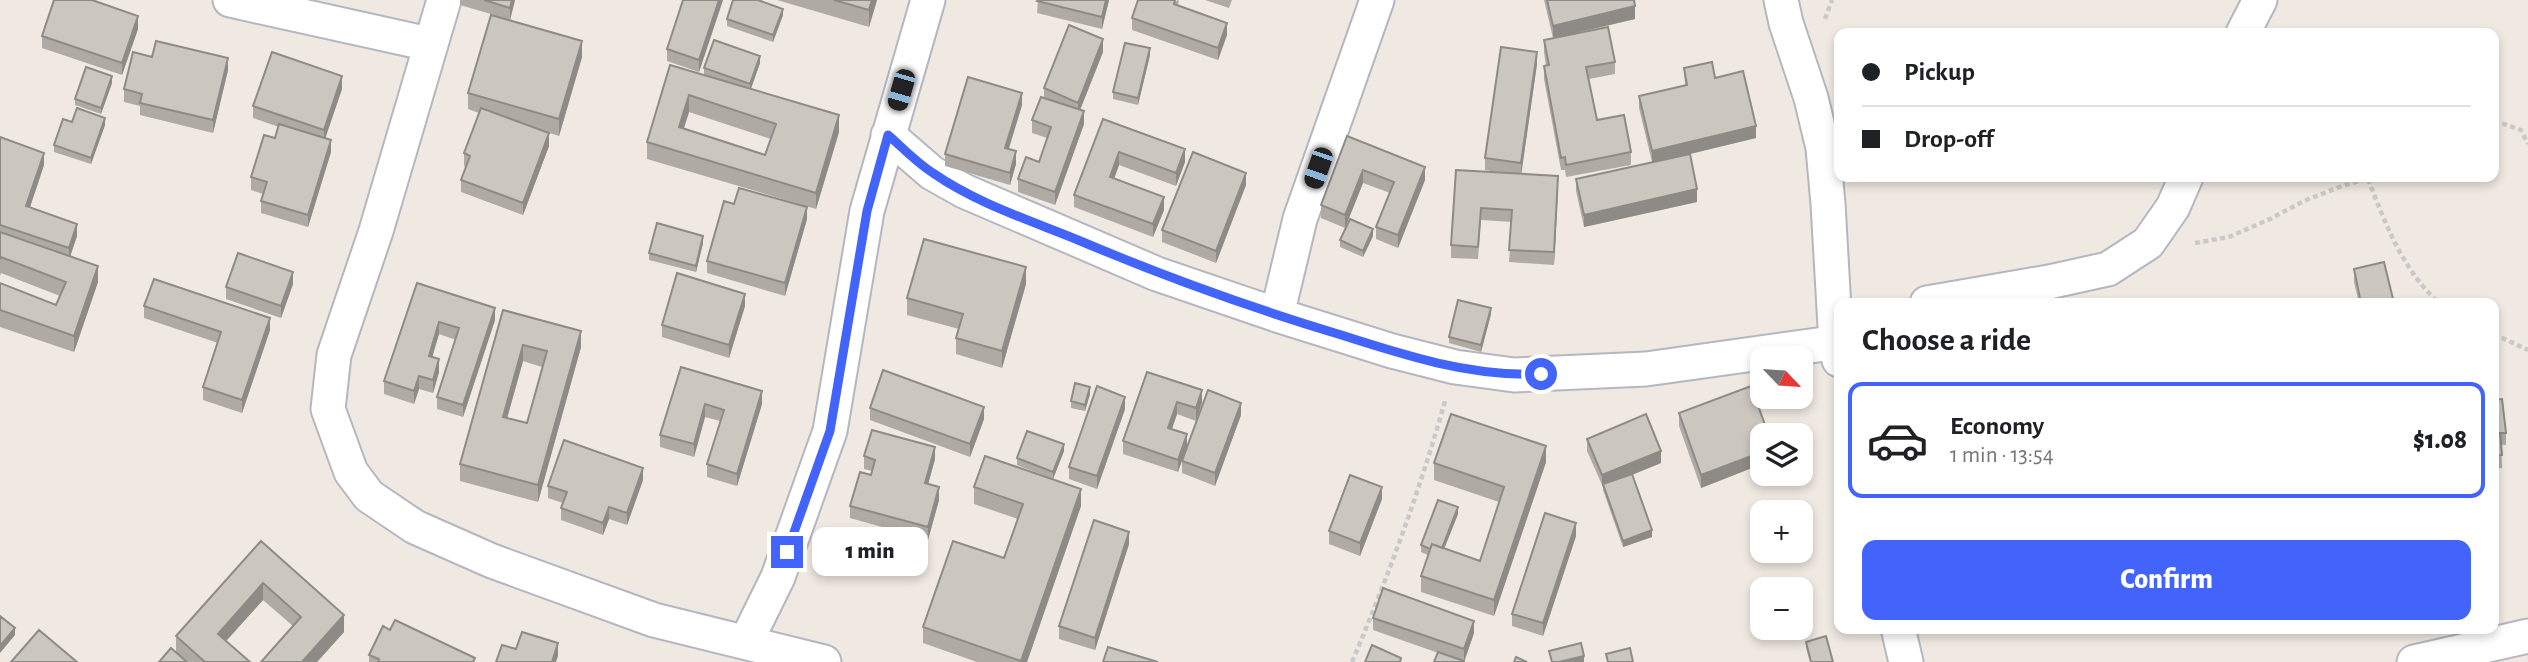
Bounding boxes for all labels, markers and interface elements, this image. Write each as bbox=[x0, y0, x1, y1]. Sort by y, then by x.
text: Pickup bbox=[1904, 59, 1975, 85]
car bbox=[886, 67, 917, 113]
text: Drop-off bbox=[1904, 126, 1993, 152]
car bbox=[1302, 145, 1335, 191]
text: Choose a ride bbox=[1862, 324, 2031, 356]
north arrow bbox=[1750, 346, 1813, 410]
map controls bbox=[1750, 346, 1813, 640]
route start bbox=[1525, 358, 1557, 390]
icon: car bbox=[1866, 409, 1929, 472]
text: Economy bbox=[1950, 413, 2044, 439]
button: layers bbox=[1750, 423, 1813, 486]
text: $1.08 bbox=[2413, 427, 2467, 453]
text: 1 min · 13:54 bbox=[1950, 444, 2054, 467]
button: + bbox=[1750, 500, 1813, 563]
callout: 1 min bbox=[812, 528, 927, 576]
route end bbox=[771, 536, 803, 568]
text: 1 min bbox=[846, 540, 894, 563]
button: Confirm bbox=[1862, 540, 2471, 620]
button: − bbox=[1750, 577, 1813, 640]

